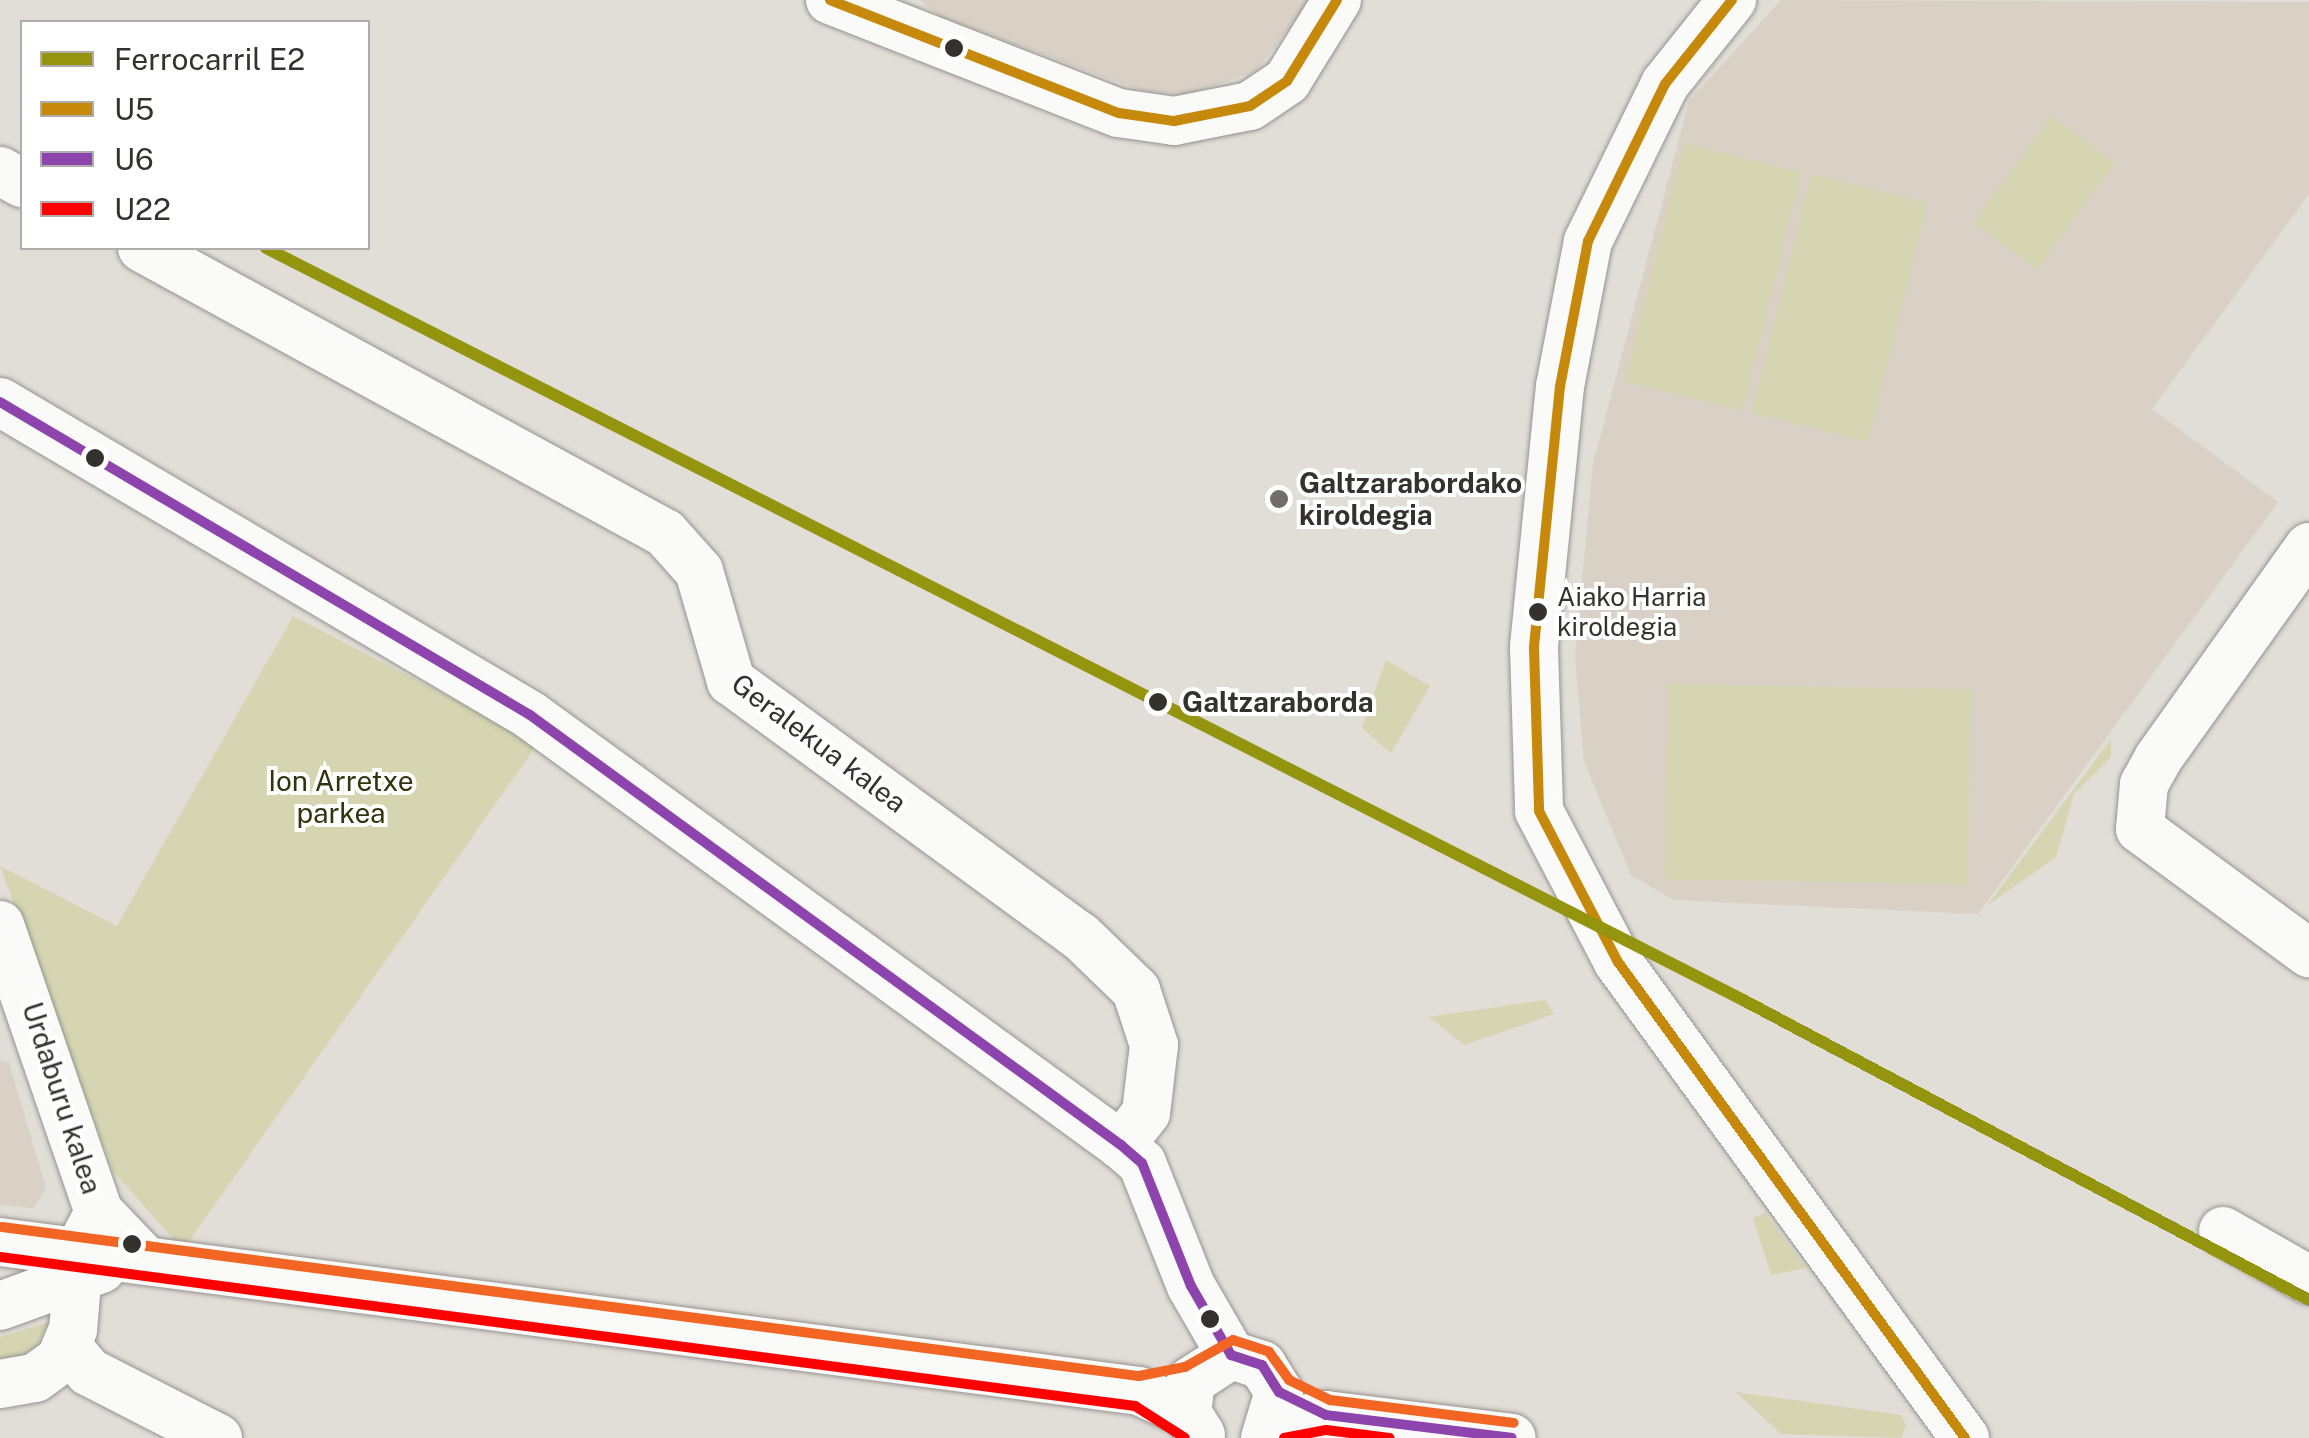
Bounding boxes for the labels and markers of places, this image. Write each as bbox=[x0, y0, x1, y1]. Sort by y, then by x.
unlabelled marker bbox=[944, 38, 964, 58]
unlabelled marker bbox=[85, 448, 105, 468]
place label: Galtzarabordako kiroldegia bbox=[1299, 466, 1522, 532]
marker: Galtzarabordako kiroldegia bbox=[1268, 488, 1290, 510]
place label: Aiako Harria kiroldegia bbox=[1557, 581, 1707, 642]
marker: Aiako Harria kiroldegia bbox=[1528, 602, 1548, 622]
place label: Galtzaraborda bbox=[1182, 685, 1374, 719]
marker: Galtzaraborda bbox=[1143, 687, 1173, 717]
unlabelled marker bbox=[122, 1234, 142, 1254]
unlabelled marker bbox=[1200, 1309, 1220, 1329]

